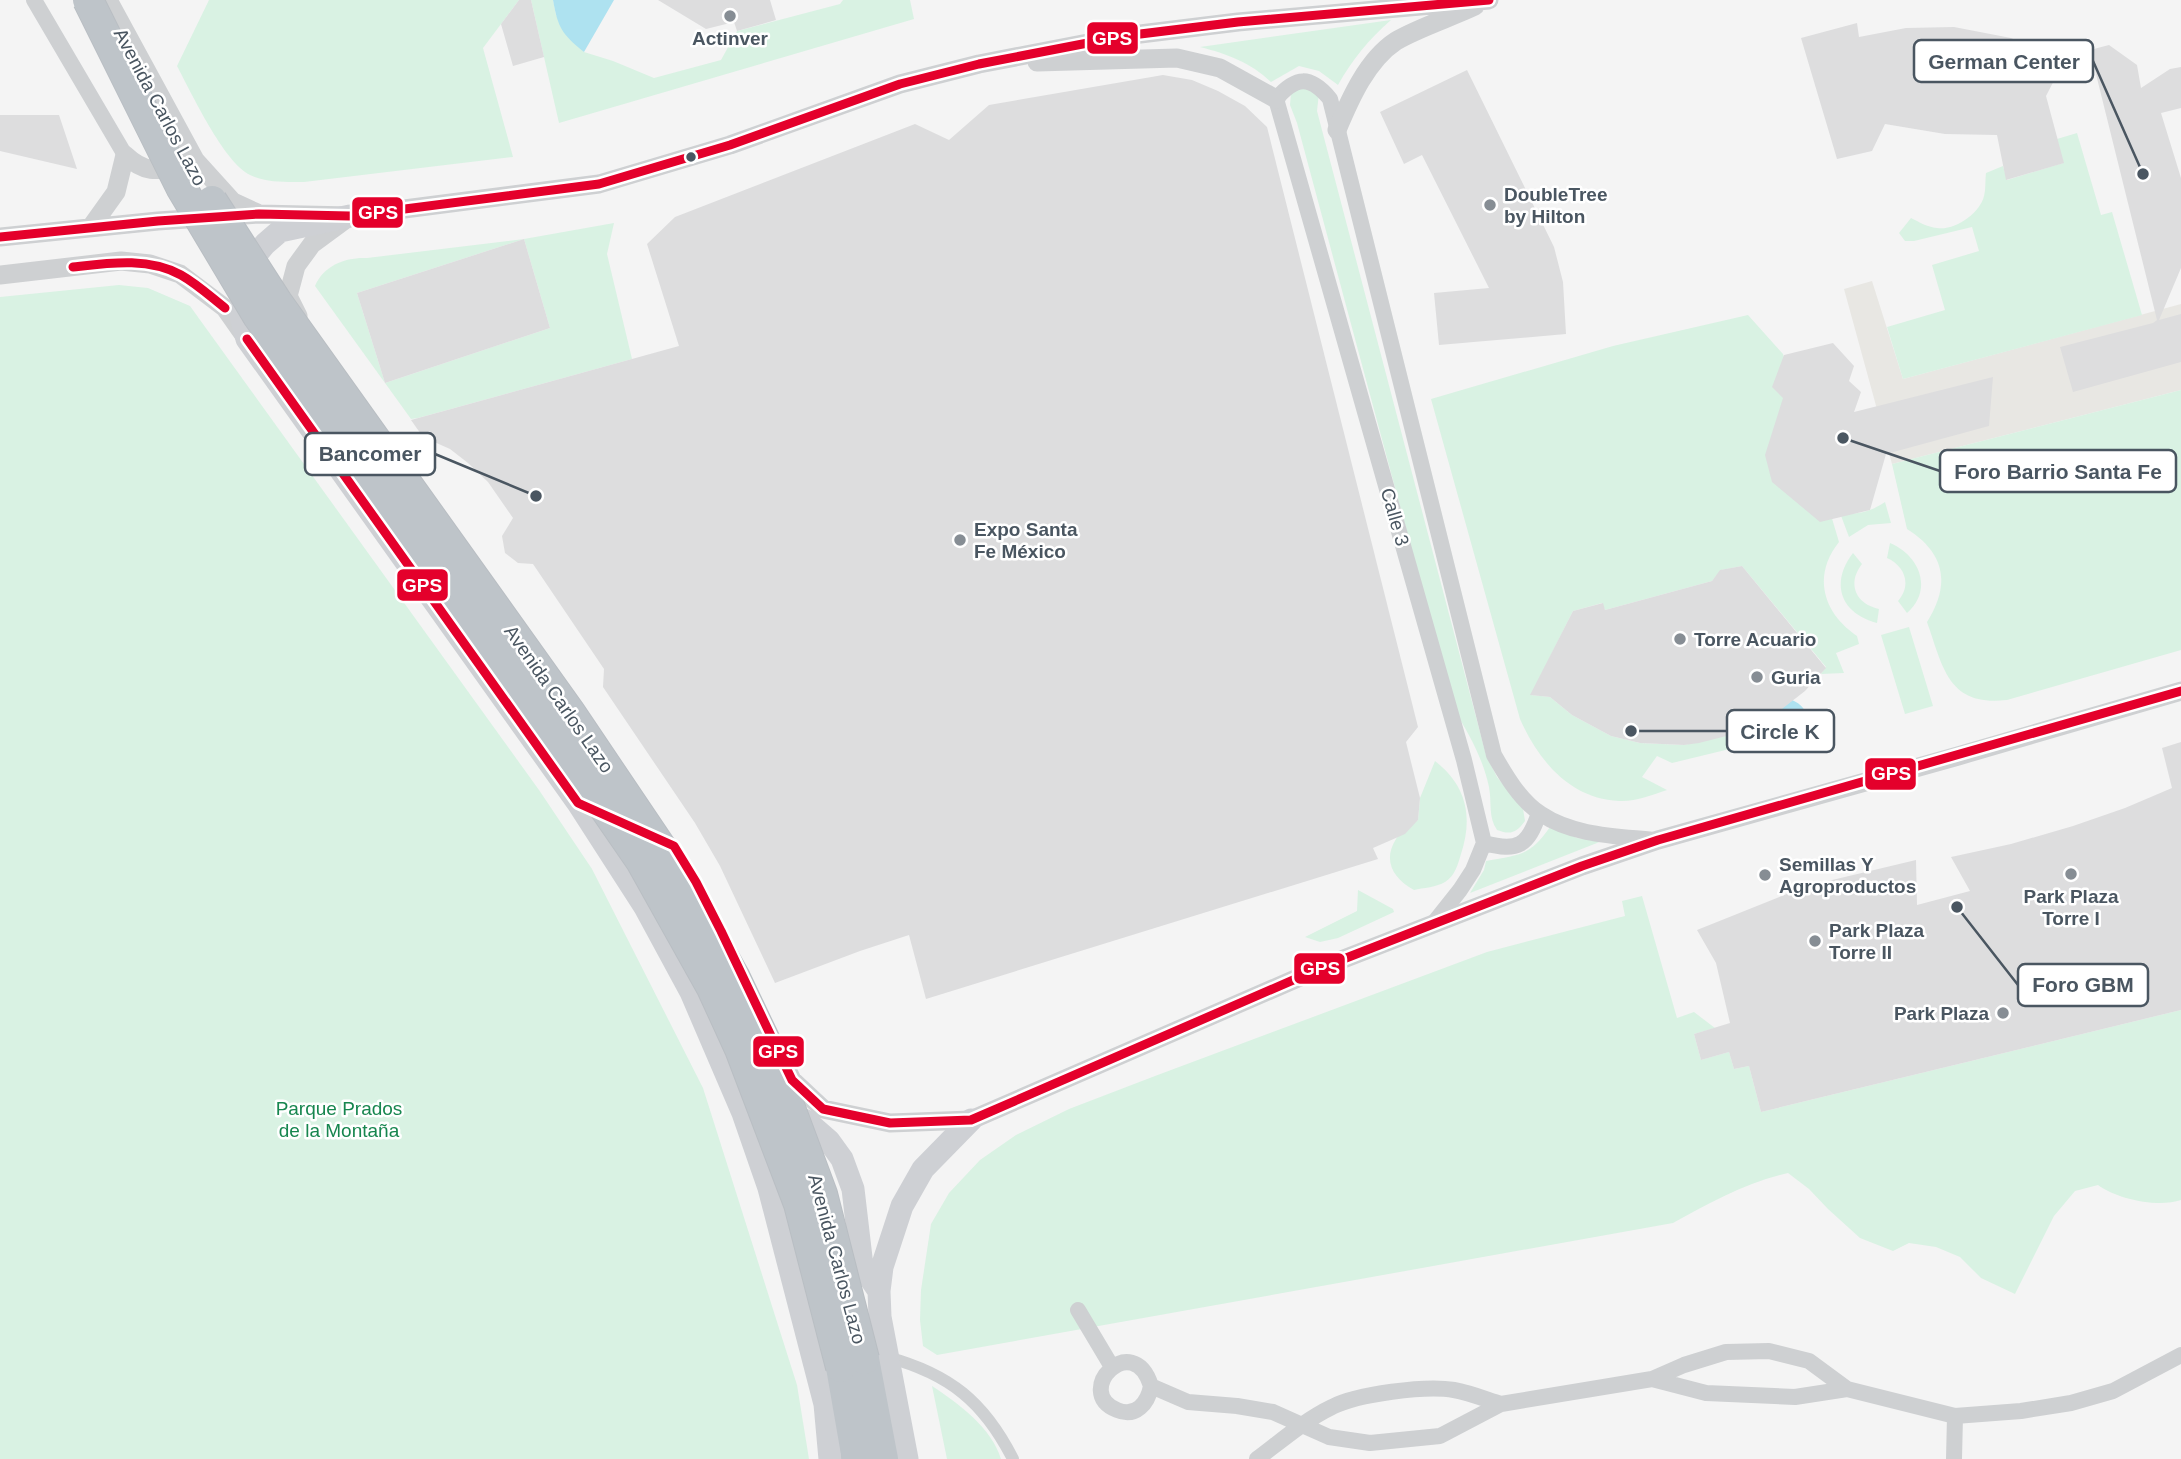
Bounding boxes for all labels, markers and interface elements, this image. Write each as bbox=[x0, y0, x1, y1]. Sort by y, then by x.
marker: Actinver bbox=[722, 8, 738, 24]
line badge: GPS bbox=[1086, 21, 1139, 55]
street label: Avenida Carlos Lazo bbox=[110, 25, 210, 189]
place label: Actinver bbox=[692, 28, 769, 49]
text: GPS bbox=[1092, 28, 1132, 49]
callout: German Center bbox=[1914, 40, 2093, 82]
text: German Center bbox=[1928, 50, 2080, 73]
unlabelled marker bbox=[684, 150, 698, 164]
place label: DoubleTree by Hilton bbox=[1504, 184, 1607, 227]
line badge: GPS bbox=[351, 196, 404, 229]
marker: DoubleTree by Hilton bbox=[1482, 197, 1498, 213]
text: GPS bbox=[358, 202, 398, 223]
callout: Bancomer bbox=[305, 433, 435, 475]
text: Bancomer bbox=[319, 442, 421, 465]
callout: Foro Barrio Santa Fe bbox=[1940, 450, 2176, 492]
text: Foro Barrio Santa Fe bbox=[1954, 460, 2162, 483]
street label: Calle 3 bbox=[1377, 486, 1413, 548]
place label: Expo Santa Fe México bbox=[974, 519, 1078, 562]
marker: Expo Santa Fe México bbox=[952, 532, 968, 548]
line badge: GPS bbox=[396, 568, 449, 602]
text: GPS bbox=[402, 575, 442, 596]
street label: Avenida Carlos Lazo bbox=[500, 621, 618, 777]
place label: Torre Acuario bbox=[1694, 629, 1816, 650]
marker: Torre Acuario bbox=[1672, 631, 1688, 647]
place label: Guria bbox=[1771, 667, 1821, 688]
marker: Guria bbox=[1749, 669, 1765, 685]
callout: Circle K bbox=[1727, 710, 1834, 752]
text: Circle K bbox=[1740, 720, 1820, 743]
line badge: GPS bbox=[1864, 757, 1917, 791]
text: GPS bbox=[1871, 763, 1911, 784]
place label: Semillas Y Agroproductos bbox=[1779, 854, 1916, 897]
marker: Park Plaza Torre I bbox=[2063, 866, 2079, 882]
marker: Semillas Y Agroproductos bbox=[1757, 867, 1773, 883]
place label: Park Plaza Torre I bbox=[2023, 886, 2119, 929]
place label: Park Plaza Torre II bbox=[1829, 920, 1924, 963]
marker: Park Plaza Torre II bbox=[1807, 933, 1823, 949]
line badge: GPS bbox=[1293, 952, 1346, 985]
text: GPS bbox=[1300, 958, 1340, 979]
callout: Foro GBM bbox=[2018, 964, 2148, 1006]
text: Foro GBM bbox=[2032, 973, 2134, 996]
place label: Park Plaza bbox=[1894, 1003, 1989, 1024]
marker: Park Plaza bbox=[1995, 1005, 2011, 1021]
line badge: GPS bbox=[752, 1035, 805, 1068]
text: GPS bbox=[758, 1041, 798, 1062]
park label: Parque Prados de la Montaña bbox=[276, 1098, 402, 1141]
street label: Avenida Carlos Lazo bbox=[804, 1172, 870, 1346]

